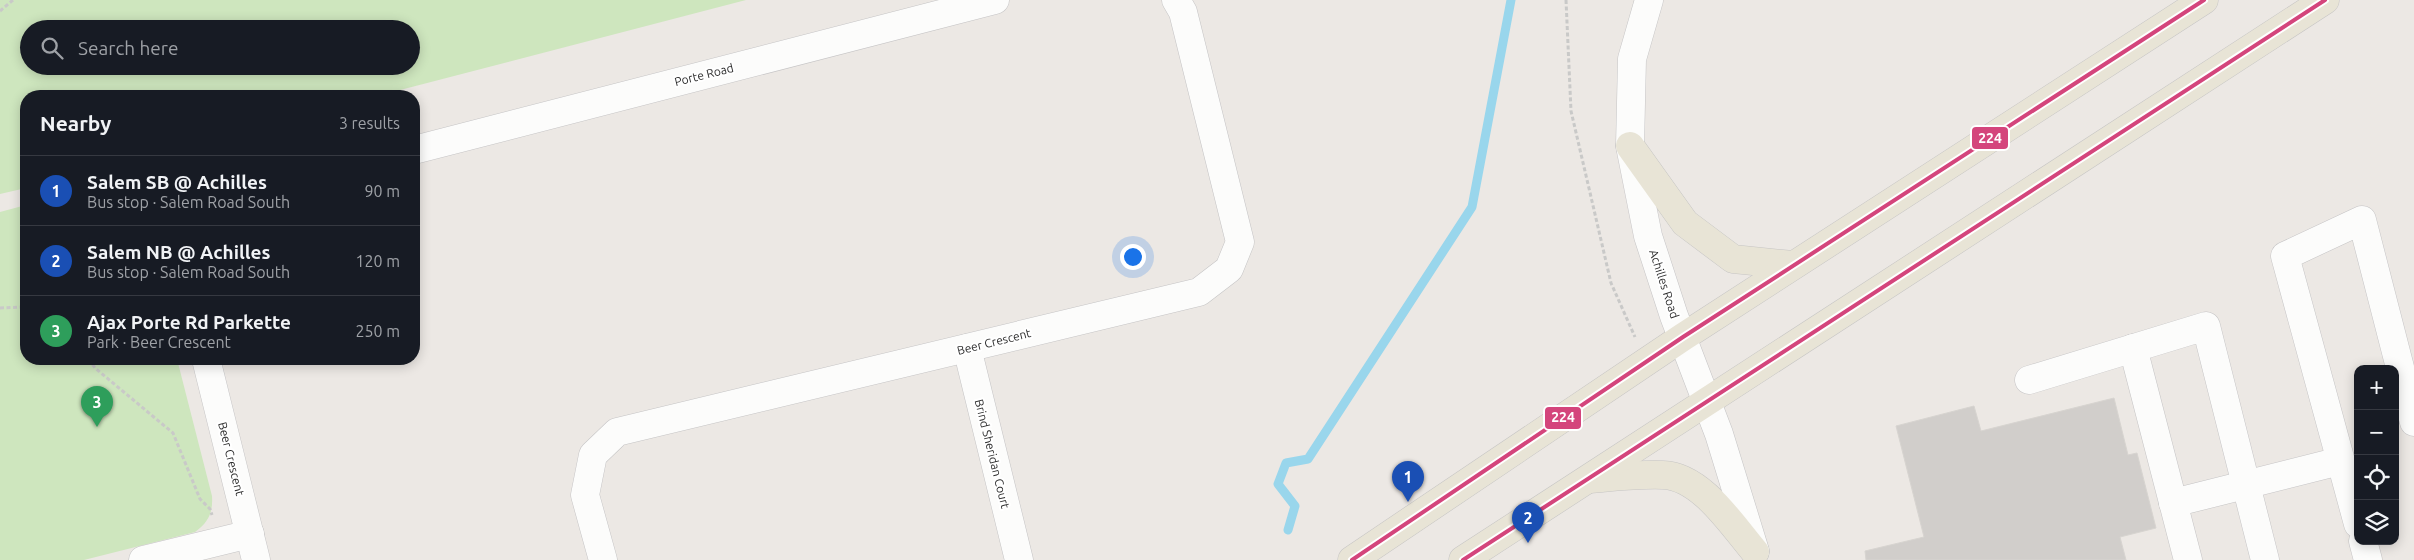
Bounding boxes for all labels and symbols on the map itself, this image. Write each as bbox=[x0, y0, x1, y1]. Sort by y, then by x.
street label: Porte Road bbox=[673, 61, 735, 88]
line badge: 224 bbox=[1971, 126, 2009, 150]
text: 224 bbox=[1978, 130, 2002, 146]
your location bbox=[1120, 244, 1146, 270]
street label: Achilles Road bbox=[1647, 248, 1682, 320]
street label: Beer Crescent bbox=[956, 326, 1032, 357]
pin: 3 bbox=[81, 386, 113, 427]
street label: Brind Sheridan Court bbox=[973, 398, 1012, 510]
line badge: 224 bbox=[1544, 406, 1582, 430]
text: 224 bbox=[1551, 409, 1575, 425]
street label: Beer Crescent bbox=[216, 421, 247, 497]
pin: 1 bbox=[1392, 461, 1424, 502]
pin: 2 bbox=[1512, 502, 1544, 543]

